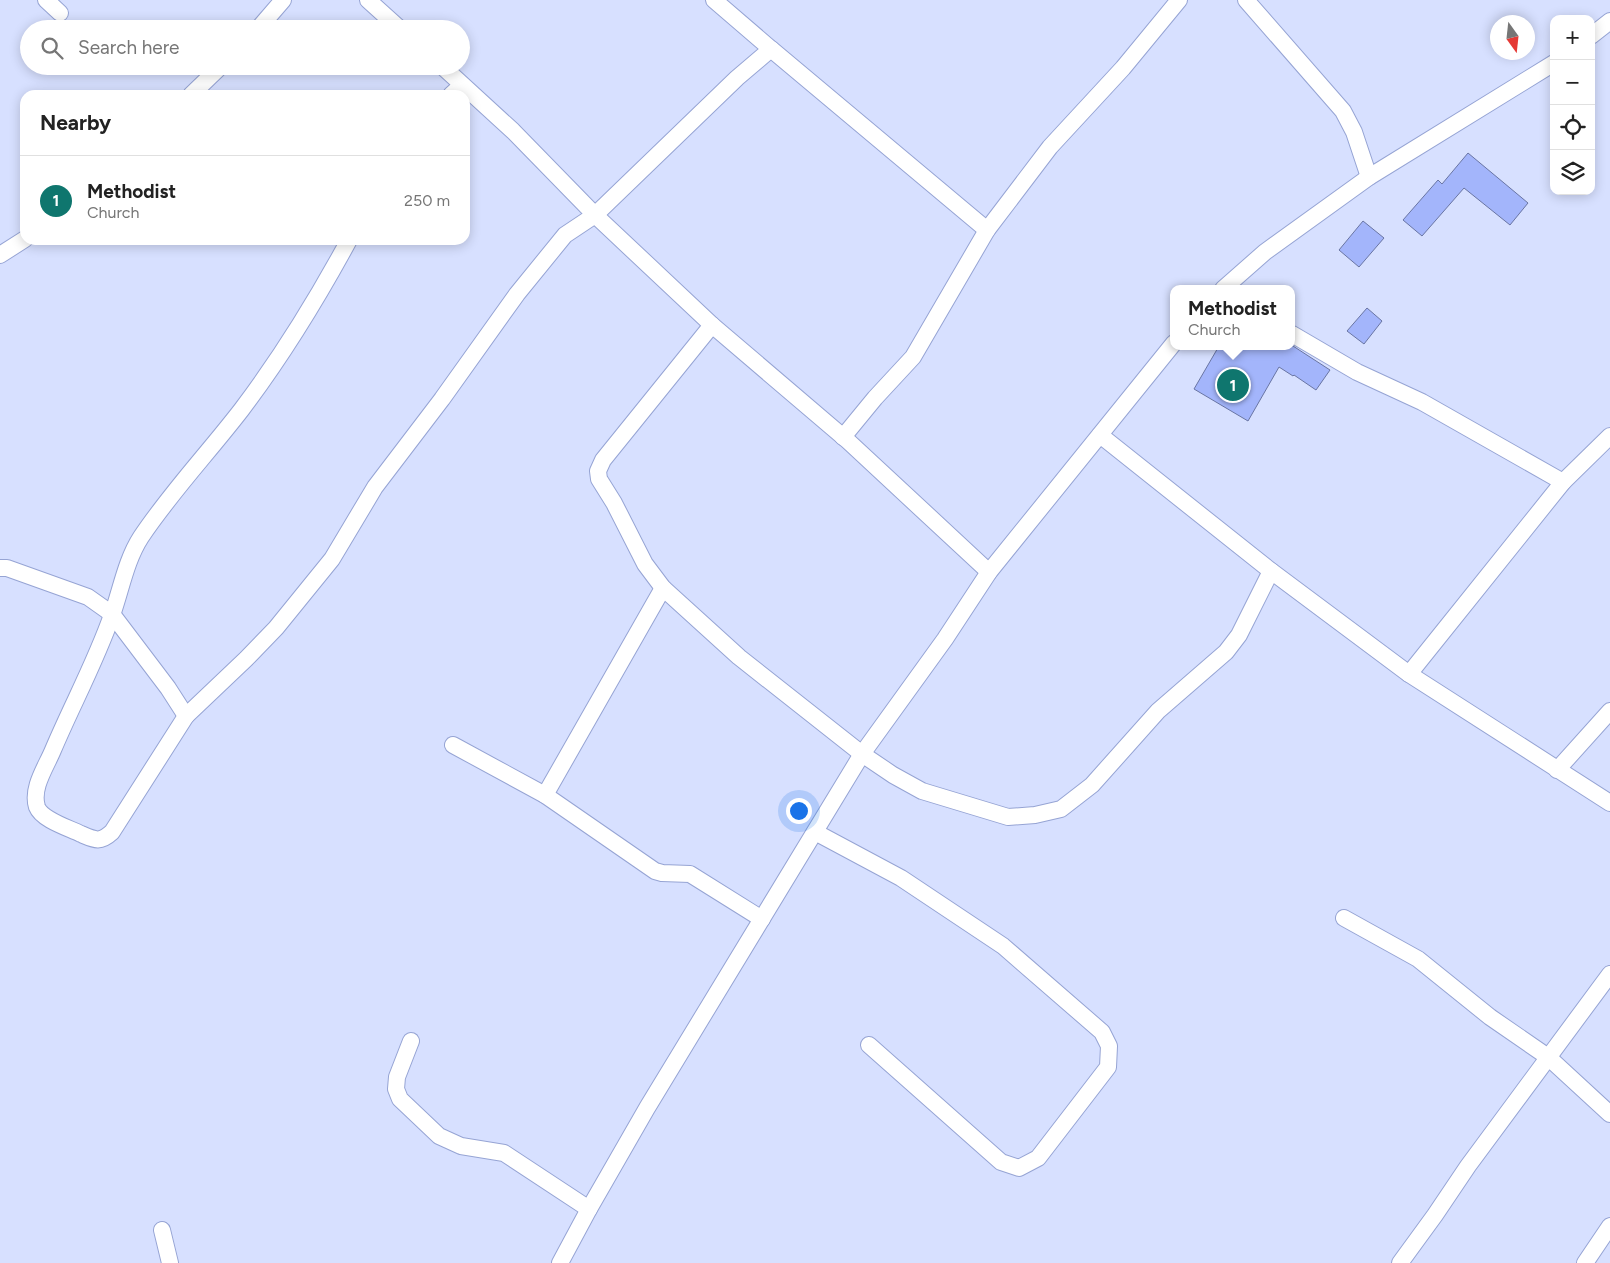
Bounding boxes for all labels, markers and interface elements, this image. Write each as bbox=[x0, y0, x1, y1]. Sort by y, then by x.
north arrow bbox=[1490, 15, 1535, 60]
map controls bbox=[1550, 15, 1595, 195]
button: + bbox=[1550, 15, 1595, 60]
search box bbox=[20, 20, 470, 75]
icon: search bbox=[38, 34, 66, 62]
text: Search here bbox=[78, 36, 180, 59]
button: − bbox=[1550, 60, 1595, 105]
button: locate bbox=[1550, 105, 1595, 150]
text: Nearby bbox=[40, 110, 111, 135]
button: layers bbox=[1550, 150, 1595, 195]
text: Methodist bbox=[87, 180, 176, 203]
text: 1 bbox=[53, 191, 59, 210]
text: 250 m bbox=[404, 191, 450, 210]
text: Church bbox=[87, 203, 139, 222]
popup bbox=[1170, 285, 1295, 350]
text: Methodist bbox=[1188, 297, 1277, 320]
text: Church bbox=[1188, 320, 1240, 339]
pin: 1 bbox=[1217, 366, 1249, 404]
your location bbox=[786, 798, 812, 824]

